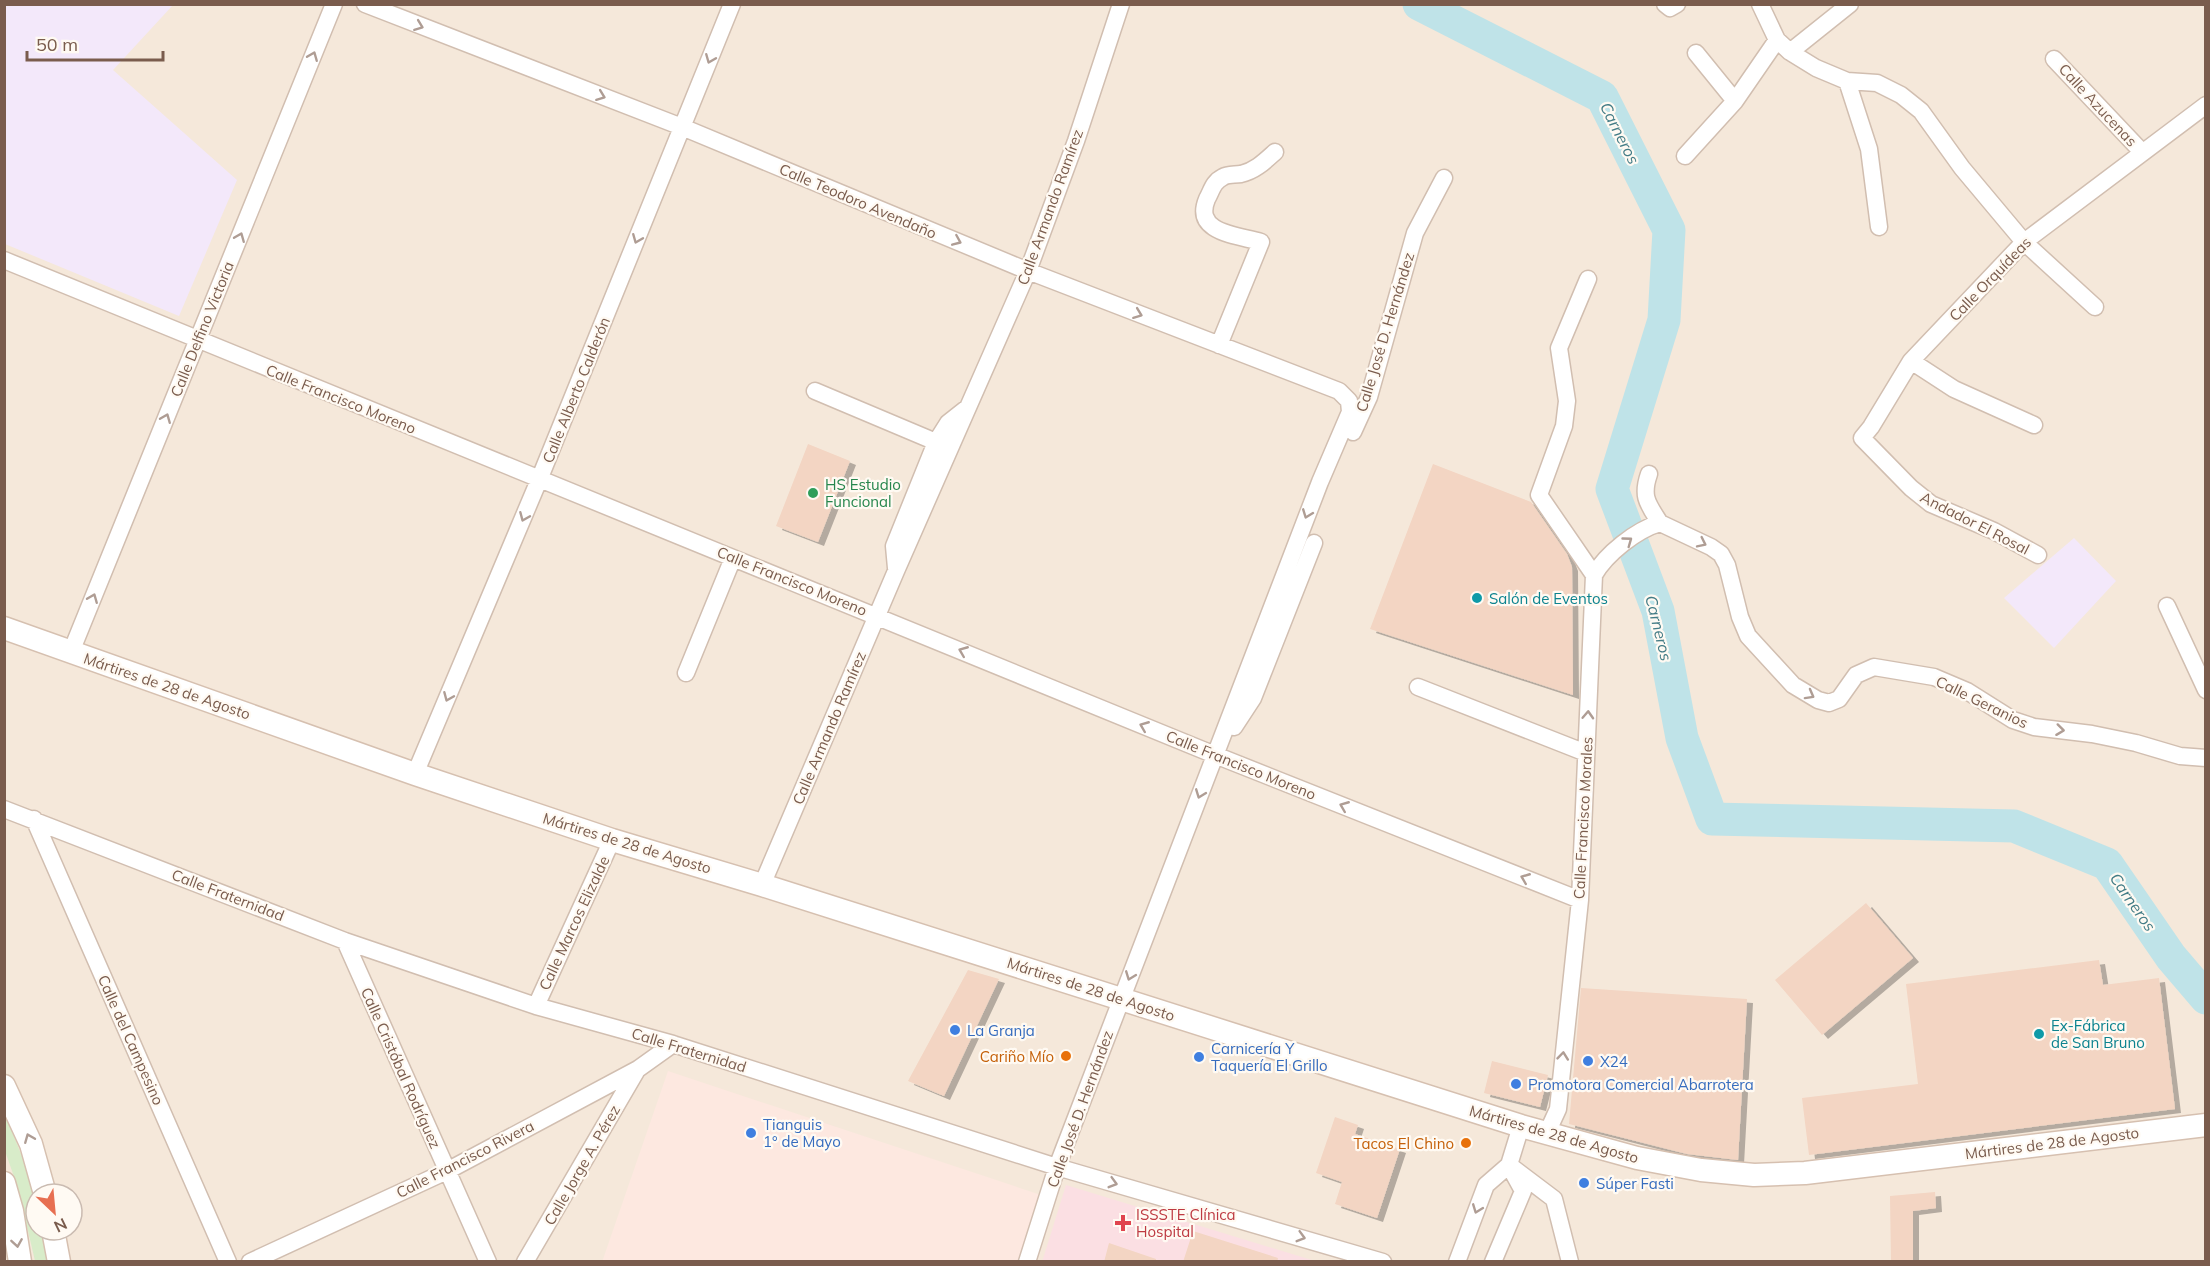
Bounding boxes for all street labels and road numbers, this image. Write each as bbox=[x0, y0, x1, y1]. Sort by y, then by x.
street label: Calle Azucenas bbox=[2055, 60, 2141, 150]
street label: Calle Armando Ramírez bbox=[1013, 126, 1087, 288]
street label: Calle Teodoro Avendaño bbox=[776, 159, 940, 243]
street label: Calle Orquídeas bbox=[1945, 233, 2035, 325]
street label: Calle José D. Hernández bbox=[1352, 250, 1418, 414]
street label: Calle Delfino Victoria bbox=[166, 259, 238, 399]
street label: Calle Alberto Calderón bbox=[538, 314, 614, 466]
street label: Calle Francisco Moreno bbox=[263, 360, 419, 438]
street label: Andador El Rosal bbox=[1917, 487, 2033, 559]
street label: Calle Francisco Moreno bbox=[714, 542, 870, 620]
street label: Calle Armando Ramírez bbox=[788, 648, 870, 807]
street label: Mártires de 28 de Agosto bbox=[81, 649, 253, 723]
street label: Calle Geranios bbox=[1933, 672, 2031, 732]
street label: Calle Francisco Moreno bbox=[1163, 726, 1319, 804]
street label: Calle Francisco Morales bbox=[1569, 736, 1597, 900]
street label: Mártires de 28 de Agosto bbox=[540, 808, 714, 878]
street label: Calle Marcos Elizalde bbox=[535, 853, 613, 993]
street label: Calle Fraternidad bbox=[169, 865, 287, 925]
street label: Mártires de 28 de Agosto bbox=[1005, 953, 1177, 1025]
street label: Calle del Campesino bbox=[94, 972, 168, 1108]
street label: Calle Cristóbal Rodríguez bbox=[357, 984, 445, 1152]
street label: Calle Fraternidad bbox=[629, 1024, 749, 1076]
street label: Calle José D. Hernández bbox=[1043, 1028, 1117, 1190]
street label: Calle Jorge A. Pérez bbox=[540, 1101, 624, 1229]
street label: Mártires de 28 de Agosto bbox=[1467, 1101, 1641, 1167]
street label: Calle Francisco Rivera bbox=[393, 1116, 537, 1202]
street label: Mártires de 28 de Agosto bbox=[1964, 1123, 2140, 1163]

